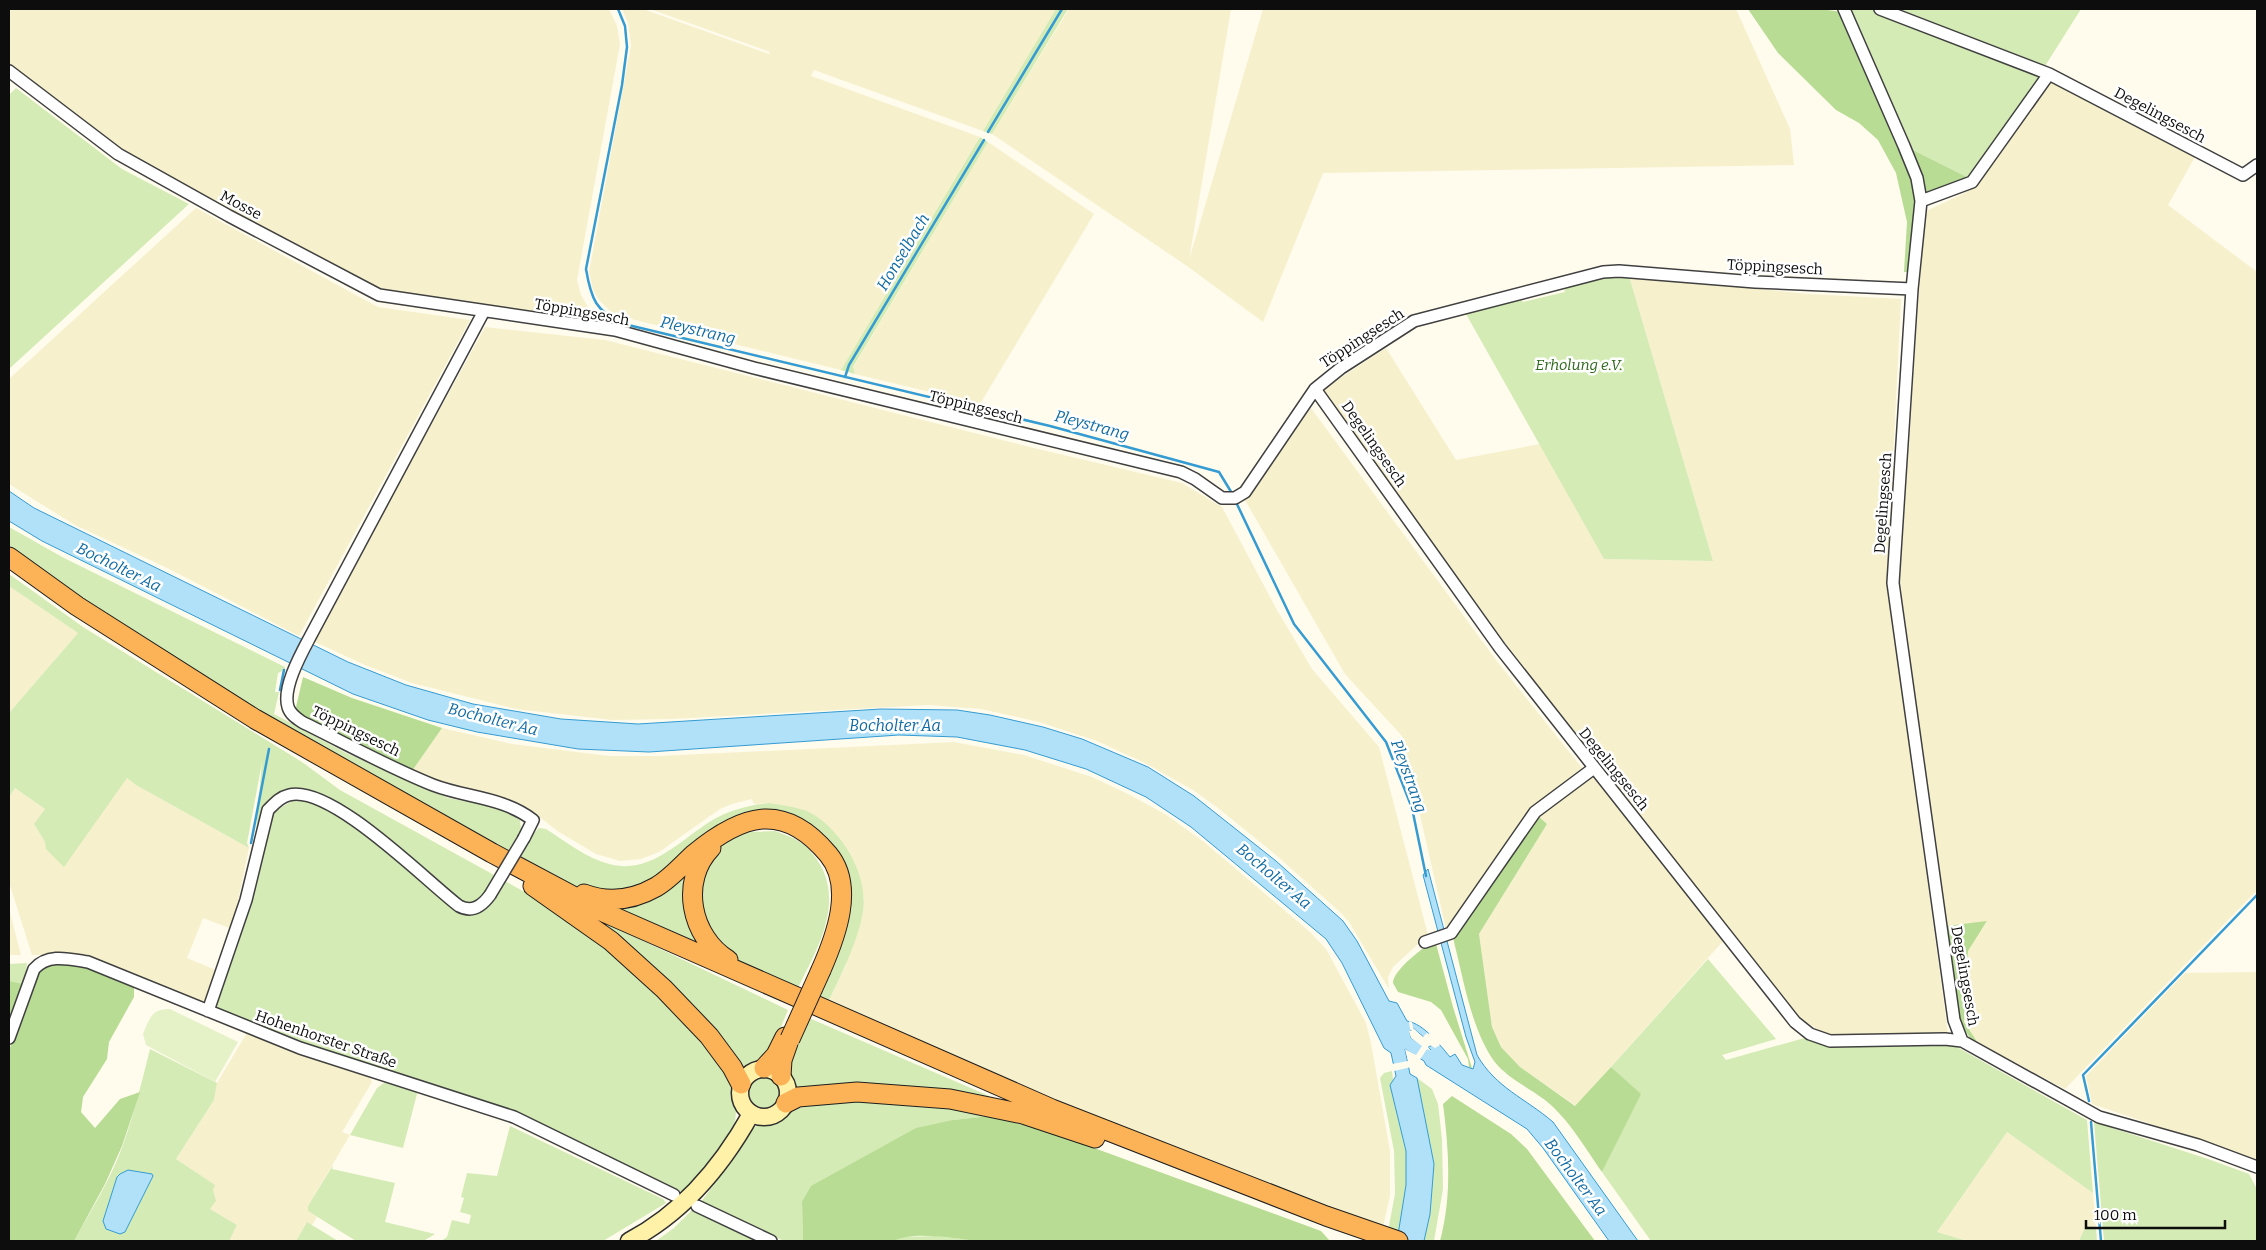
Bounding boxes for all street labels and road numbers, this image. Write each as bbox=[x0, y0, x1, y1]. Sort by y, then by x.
street label: Degelingsesch bbox=[2111, 83, 2209, 147]
street label: Mosse bbox=[217, 187, 265, 223]
street label: Töppingsesch bbox=[1727, 255, 1824, 279]
street label: Töppingsesch bbox=[533, 295, 632, 329]
street label: Töppingsesch bbox=[1317, 304, 1408, 372]
street label: Töppingsesch bbox=[927, 387, 1025, 428]
street label: Degelingsesch bbox=[1338, 397, 1411, 491]
street label: Degelingsesch bbox=[1870, 451, 1896, 554]
street label: Töppingsesch bbox=[309, 702, 404, 760]
street label: Degelingsesch bbox=[1575, 724, 1653, 814]
street label: Degelingsesch bbox=[1947, 925, 1983, 1028]
street label: Hohenhorster Straße bbox=[253, 1006, 399, 1072]

